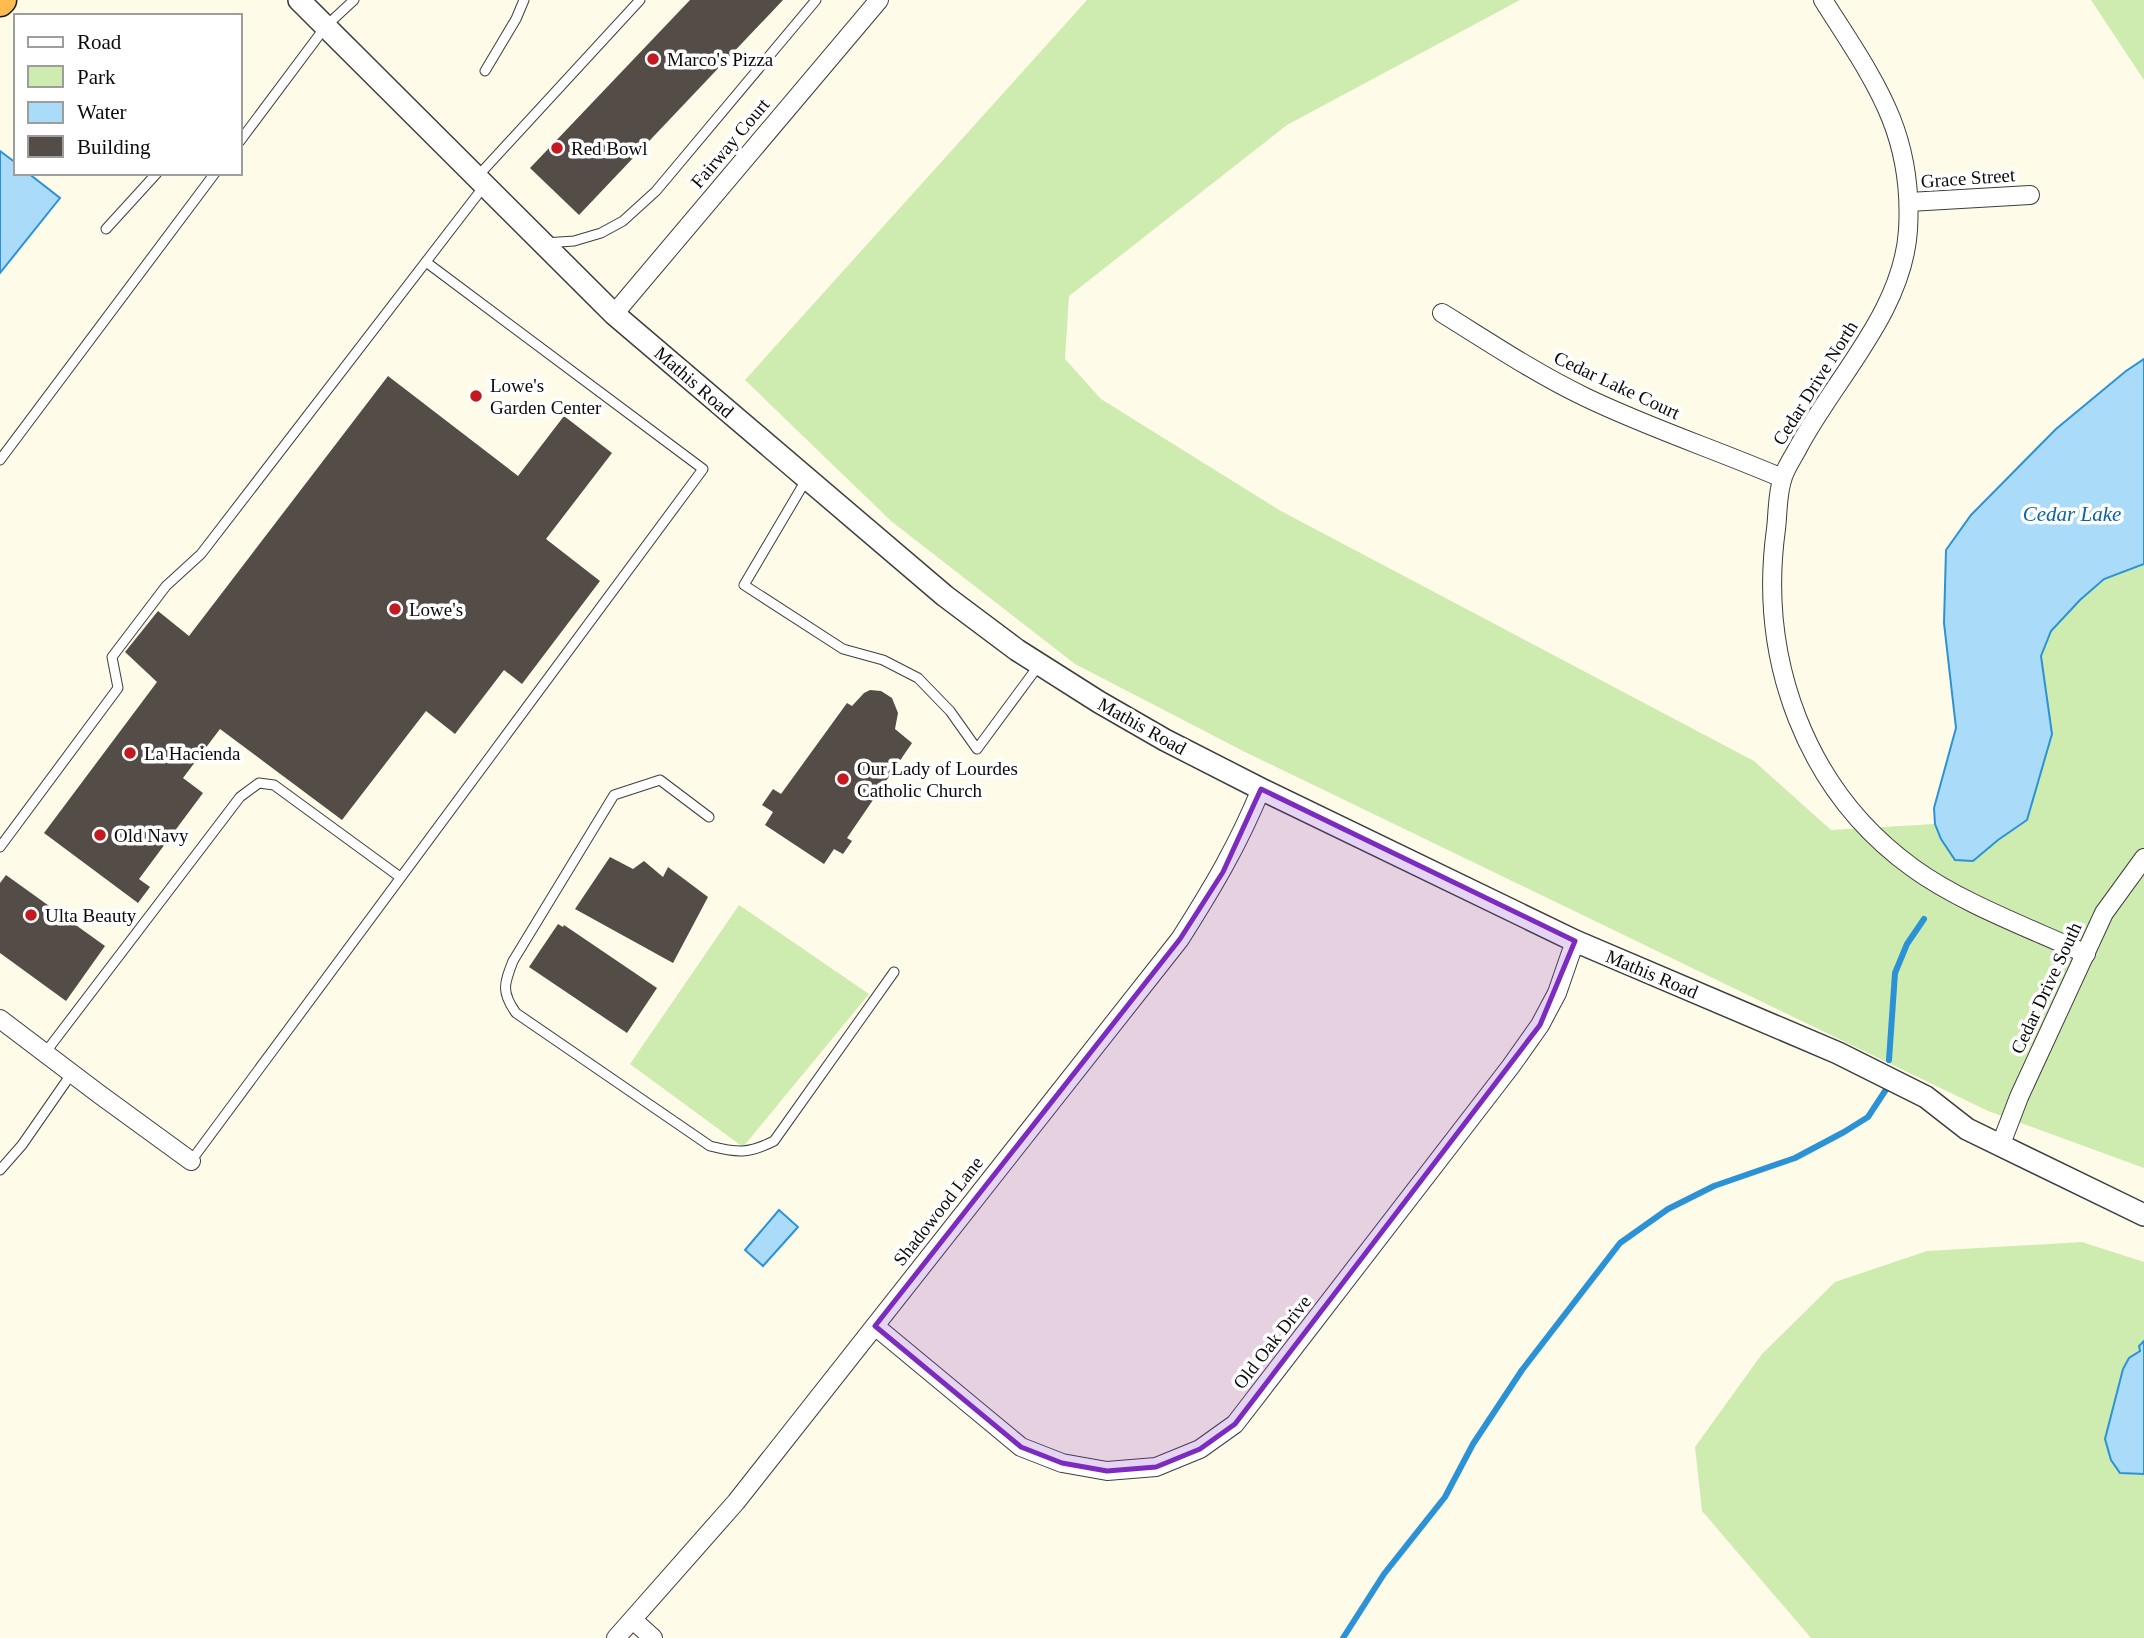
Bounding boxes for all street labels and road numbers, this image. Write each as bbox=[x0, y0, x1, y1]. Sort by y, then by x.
street label: Fairway Court bbox=[687, 93, 774, 192]
street label: Grace Street bbox=[1920, 164, 2017, 192]
street label: Cedar Drive North bbox=[1768, 317, 1862, 449]
street label: Mathis Road bbox=[650, 342, 738, 422]
street label: Cedar Lake Court bbox=[1551, 347, 1684, 424]
street label: Mathis Road bbox=[1094, 693, 1190, 759]
street label: Cedar Drive South bbox=[2006, 919, 2086, 1057]
street label: Mathis Road bbox=[1603, 945, 1701, 1003]
street label: Shadowood Lane bbox=[889, 1152, 987, 1270]
street label: Old Oak Drive bbox=[1229, 1291, 1315, 1393]

